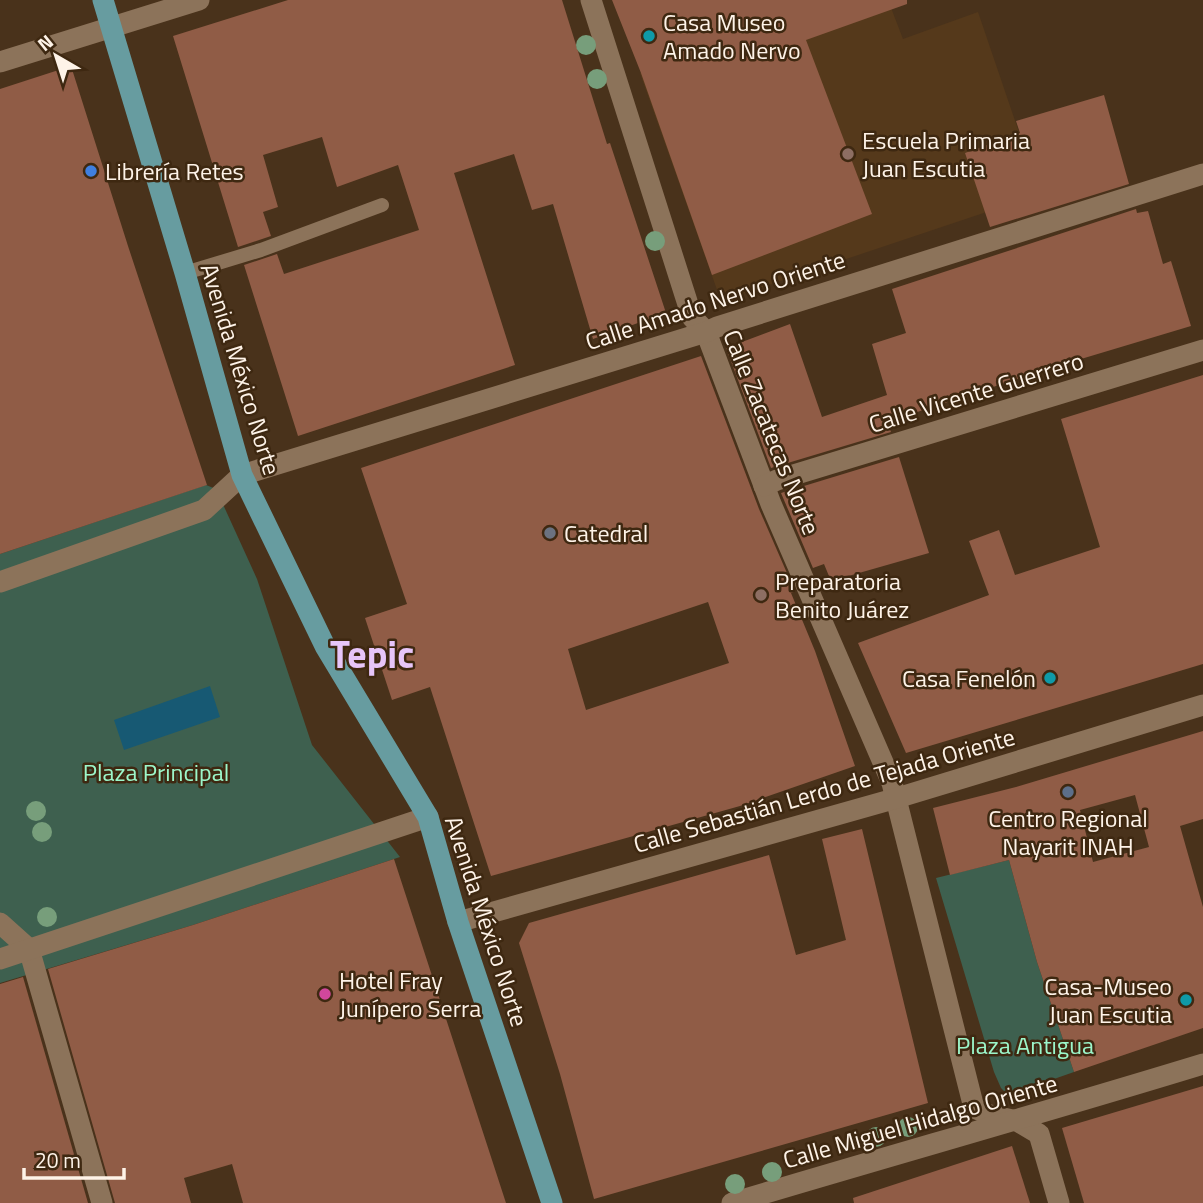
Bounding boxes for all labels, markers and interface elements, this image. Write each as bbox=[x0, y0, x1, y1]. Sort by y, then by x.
place label: Casa Museo Amado Nervo bbox=[663, 4, 801, 68]
north arrow bbox=[21, 21, 91, 91]
text: N bbox=[31, 27, 59, 58]
marker: Casa Museo Amado Nervo bbox=[641, 28, 657, 44]
place label: Escuela Primaria Juan Escutia bbox=[862, 122, 1030, 186]
marker: Escuela Primaria Juan Escutia bbox=[840, 146, 856, 162]
place label: Librería Retes bbox=[105, 153, 244, 189]
marker: Librería Retes bbox=[83, 163, 99, 179]
street label: Calle Amado Nervo Oriente bbox=[580, 241, 850, 359]
street label: Avenida México Norte bbox=[192, 259, 290, 479]
street label: Calle Zacatecas Norte bbox=[714, 324, 830, 540]
street label: Calle Vicente Guerrero bbox=[864, 342, 1088, 442]
place label: Catedral bbox=[564, 515, 648, 551]
marker: Catedral bbox=[542, 525, 558, 541]
place label: Preparatoria Benito Juárez bbox=[775, 563, 909, 627]
marker: Preparatoria Benito Juárez bbox=[753, 587, 769, 603]
district label: Tepic bbox=[330, 625, 414, 683]
place label: Casa Fenelón bbox=[902, 660, 1036, 696]
marker: Casa Fenelón bbox=[1042, 670, 1058, 686]
street label: Calle Sebastián Lerdo de Tejada Oriente bbox=[629, 718, 1019, 862]
park label: Plaza Principal bbox=[83, 754, 229, 790]
marker: Centro Regional Nayarit INAH bbox=[1060, 784, 1076, 800]
place label: Centro Regional Nayarit INAH bbox=[988, 800, 1148, 864]
street label: Avenida México Norte bbox=[436, 811, 538, 1031]
place label: Hotel Fray Junípero Serra bbox=[339, 962, 481, 1026]
place label: Casa-Museo Juan Escutia bbox=[1044, 968, 1172, 1032]
marker: Hotel Fray Junípero Serra bbox=[317, 986, 333, 1002]
marker: Casa-Museo Juan Escutia bbox=[1178, 992, 1194, 1008]
park label: Plaza Antigua bbox=[956, 1027, 1094, 1063]
street label: Calle Miguel Hidalgo Oriente bbox=[779, 1065, 1061, 1177]
scale bar bbox=[24, 1136, 124, 1180]
text: 20 m bbox=[35, 1144, 81, 1176]

